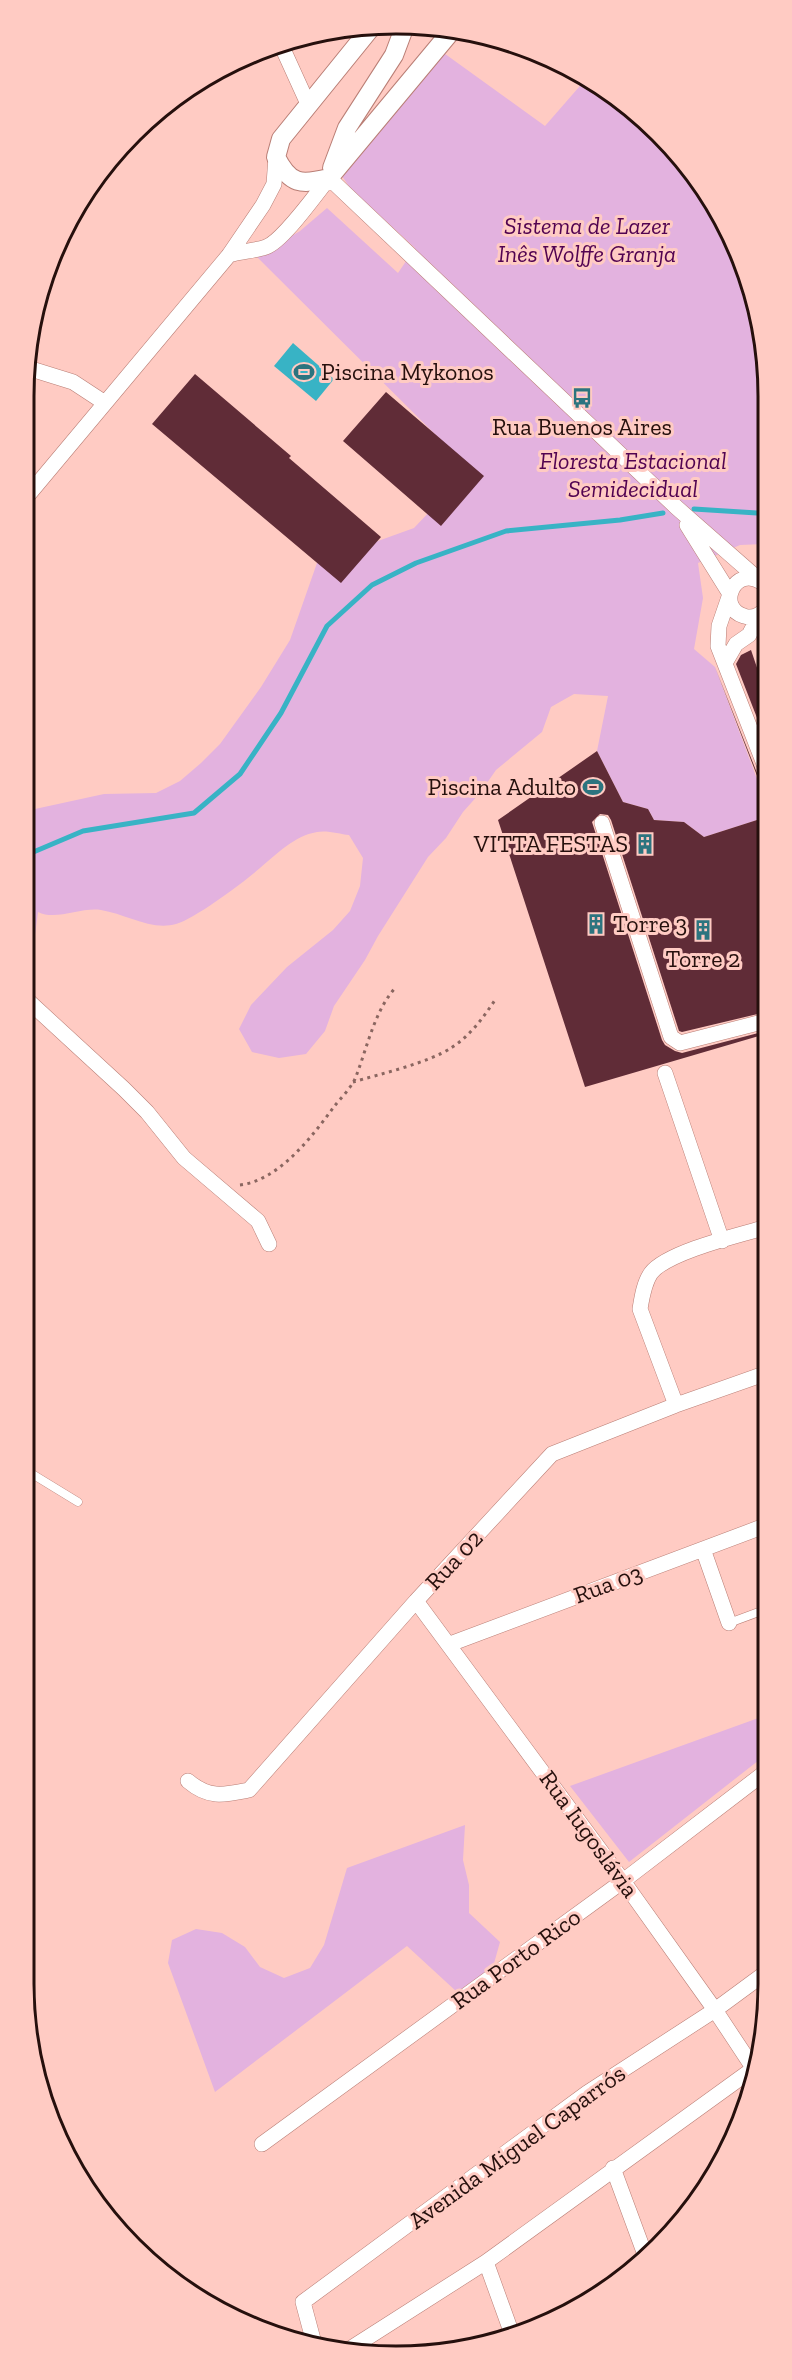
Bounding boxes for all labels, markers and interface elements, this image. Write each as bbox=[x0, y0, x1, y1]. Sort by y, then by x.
park label: Sistema de Lazer Inês Wolffe Granja bbox=[498, 211, 676, 268]
place label: Piscina Mykonos bbox=[321, 357, 494, 386]
sports icon: Piscina Mykonos bbox=[292, 360, 316, 384]
bus stop icon: Rua Buenos Aires bbox=[570, 386, 594, 410]
place label: Rua Buenos Aires bbox=[492, 412, 672, 441]
park label: Floresta Estacional Semidecidual bbox=[539, 446, 727, 503]
place label: Piscina Adulto bbox=[428, 772, 576, 801]
sports icon: Piscina Adulto bbox=[581, 775, 605, 799]
place label: VITTA FESTAS bbox=[473, 829, 628, 858]
building icon: VITTA FESTAS bbox=[633, 832, 657, 856]
place label: Torre 3 bbox=[613, 909, 687, 938]
building icon: Torre 3 bbox=[584, 912, 608, 936]
building icon: Torre 2 bbox=[691, 918, 715, 942]
place label: Torre 2 bbox=[666, 944, 740, 973]
street label: Rua 02 bbox=[419, 1524, 489, 1596]
street label: Rua 03 bbox=[570, 1558, 646, 1609]
street label: Rua Iugoslávia bbox=[534, 1765, 645, 1903]
street label: Rua Porto Rico bbox=[445, 1902, 586, 2015]
street label: Avenida Miguel Caparrós bbox=[403, 2058, 631, 2235]

